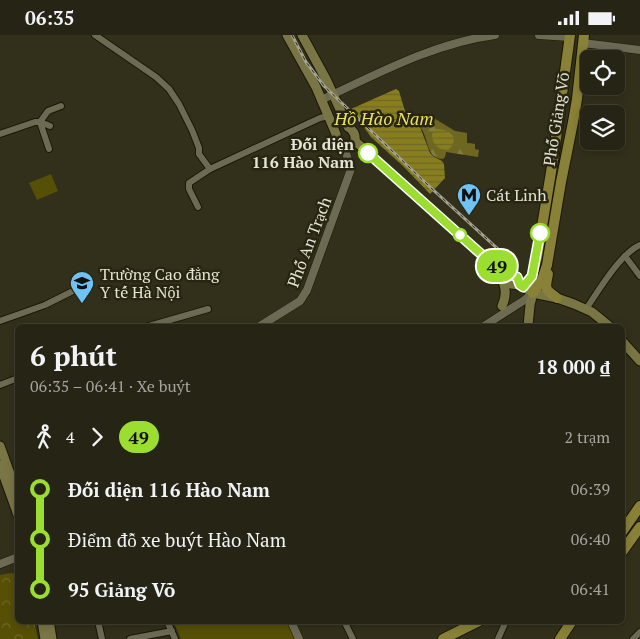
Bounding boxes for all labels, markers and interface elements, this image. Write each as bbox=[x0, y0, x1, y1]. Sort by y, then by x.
text: 06:35 bbox=[25, 5, 74, 30]
map controls bbox=[580, 50, 625, 150]
button: locate bbox=[580, 50, 625, 95]
street label: Phố Giảng Võ bbox=[538, 70, 574, 167]
button: layers bbox=[580, 105, 625, 150]
water label: Hồ Hào Nam bbox=[333, 106, 434, 130]
place label: Đối diện 116 Hào Nam bbox=[252, 133, 355, 173]
marker: Đối diện 116 Hào Nam bbox=[358, 143, 378, 163]
metro station icon: Cát Linh bbox=[456, 182, 482, 216]
place label: Cát Linh bbox=[486, 184, 547, 206]
street label: Phố An Trạch bbox=[282, 193, 337, 290]
unlabelled marker bbox=[530, 223, 550, 243]
unlabelled marker bbox=[453, 228, 467, 242]
line badge: 49 bbox=[474, 250, 520, 282]
text: 49 bbox=[487, 254, 507, 278]
place label: Trường Cao đẳng Y tế Hà Nội bbox=[100, 263, 220, 303]
school or university icon: Trường Cao đẳng Y tế Hà Nội bbox=[69, 270, 95, 304]
text: 6 phút bbox=[30, 337, 117, 374]
text: 18 000 ₫ bbox=[536, 354, 610, 379]
text: 06:35 – 06:41 · Xe buýt bbox=[30, 375, 191, 397]
icon: walk bbox=[30, 423, 58, 451]
icon: forward bbox=[83, 423, 111, 451]
text: 49 bbox=[129, 425, 149, 449]
text: 4 bbox=[66, 426, 75, 448]
text: 2 trạm bbox=[565, 426, 610, 448]
text: Đối diện 116 Hào Nam bbox=[68, 477, 270, 502]
text: 06:39 bbox=[571, 478, 610, 500]
text: Điểm đỗ xe buýt Hào Nam bbox=[68, 527, 286, 552]
text: 06:40 bbox=[571, 528, 610, 550]
text: 95 Giảng Võ bbox=[68, 577, 175, 602]
text: 06:41 bbox=[571, 578, 610, 600]

